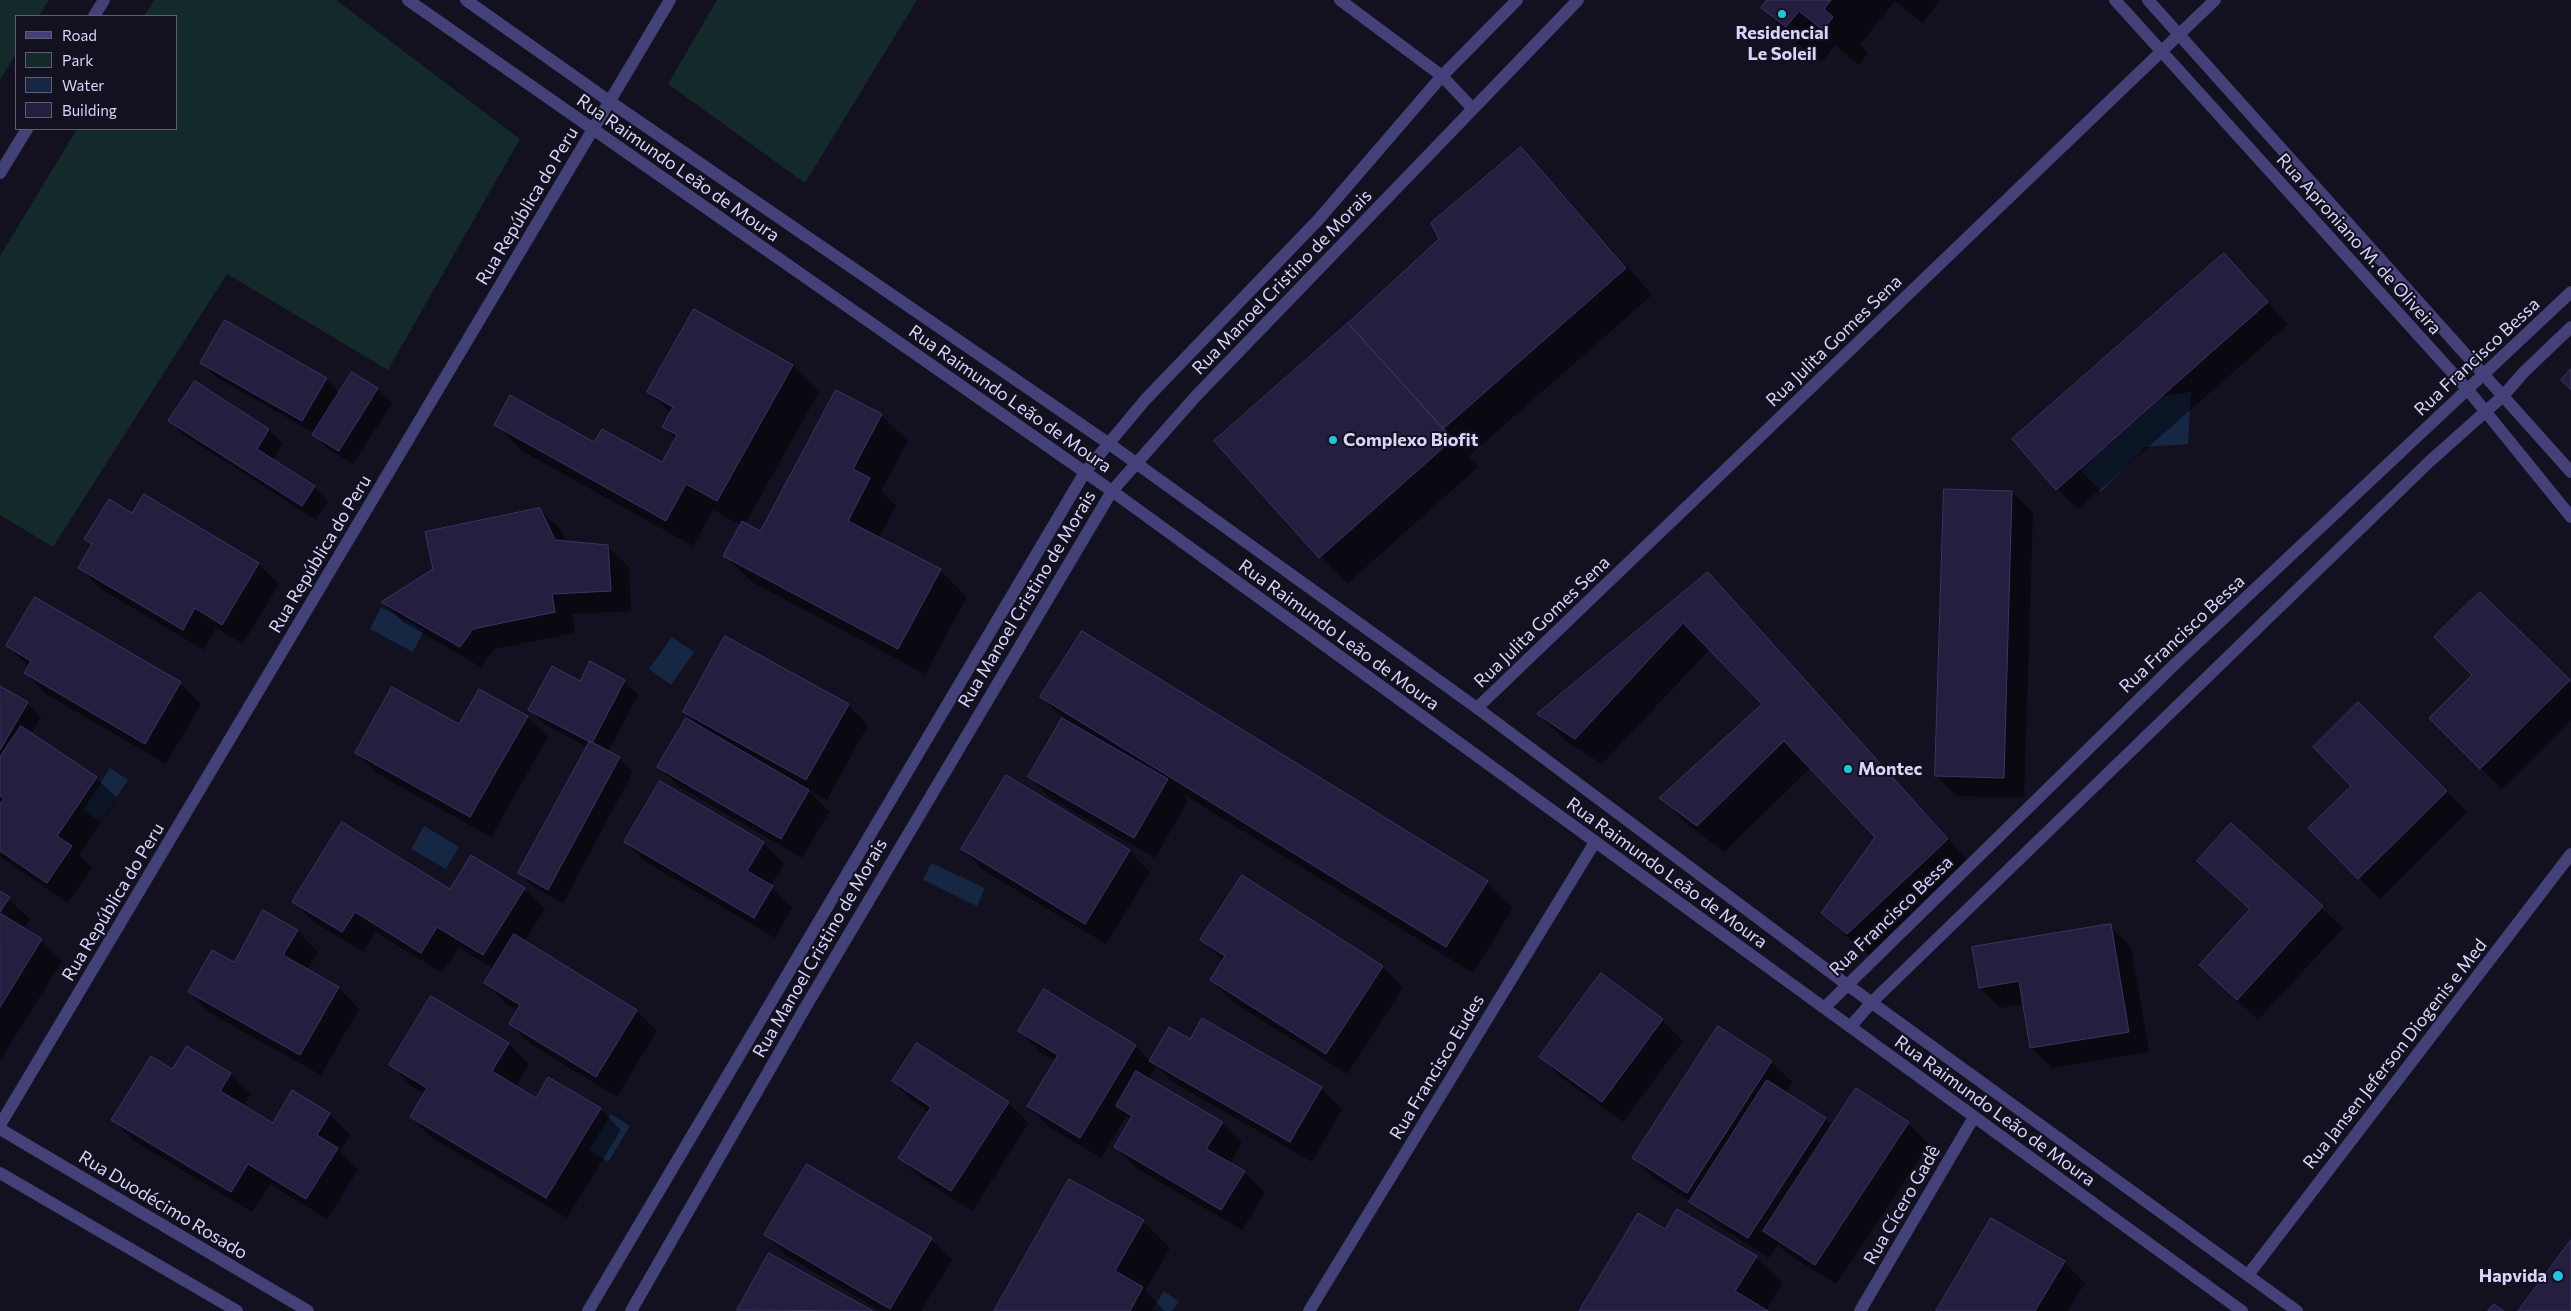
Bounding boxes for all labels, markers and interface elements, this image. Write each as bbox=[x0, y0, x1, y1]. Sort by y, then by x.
marker: Residencial Le Soleil bbox=[1776, 8, 1788, 20]
legend bbox=[15, 15, 178, 130]
place label: Residencial Le Soleil bbox=[1735, 22, 1829, 64]
text: Road bbox=[62, 26, 97, 44]
text: Park bbox=[62, 51, 93, 69]
text: Water bbox=[62, 76, 104, 94]
street label: Rua Raimundo Leão de Moura bbox=[572, 90, 784, 246]
text: Building bbox=[62, 101, 117, 119]
street label: Rua República do Peru bbox=[471, 123, 583, 289]
street label: Rua Aproniano M. de Oliveira bbox=[2272, 149, 2446, 339]
street label: Rua Manoel Cristino de Morais bbox=[1188, 185, 1376, 379]
street label: Rua Julita Gomes Sena bbox=[1762, 271, 1906, 411]
street label: Rua Francisco Bessa bbox=[2410, 293, 2544, 421]
street label: Rua Raimundo Leão de Moura bbox=[904, 321, 1116, 477]
place label: Complexo Biofit bbox=[1343, 429, 1478, 451]
marker: Complexo Biofit bbox=[1327, 434, 1339, 446]
street label: Rua República do Peru bbox=[264, 471, 376, 637]
street label: Rua Manoel Cristino de Morais bbox=[954, 487, 1100, 711]
street label: Rua Julita Gomes Sena bbox=[1470, 552, 1614, 692]
street label: Rua Raimundo Leão de Moura bbox=[1234, 555, 1444, 715]
street label: Rua Francisco Bessa bbox=[2115, 570, 2249, 698]
place label: Montec bbox=[1858, 758, 1922, 780]
marker: Montec bbox=[1842, 763, 1854, 775]
street label: Rua Raimundo Leão de Moura bbox=[1562, 793, 1772, 953]
street label: Rua República do Peru bbox=[57, 819, 169, 985]
street label: Rua Manoel Cristino de Morais bbox=[748, 835, 892, 1061]
street label: Rua Francisco Bessa bbox=[1825, 851, 1957, 981]
street label: Rua Jansen Jeferson Diogenis e Med bbox=[2298, 935, 2492, 1173]
street label: Rua Francisco Eudes bbox=[1385, 991, 1489, 1143]
street label: Rua Raimundo Leão de Moura bbox=[1890, 1031, 2100, 1191]
street label: Rua Cícero Gadê bbox=[1859, 1142, 1945, 1268]
street label: Rua Duodécimo Rosado bbox=[75, 1146, 251, 1264]
place label: Hapvida bbox=[2479, 1265, 2547, 1287]
marker: Hapvida bbox=[2551, 1269, 2565, 1283]

